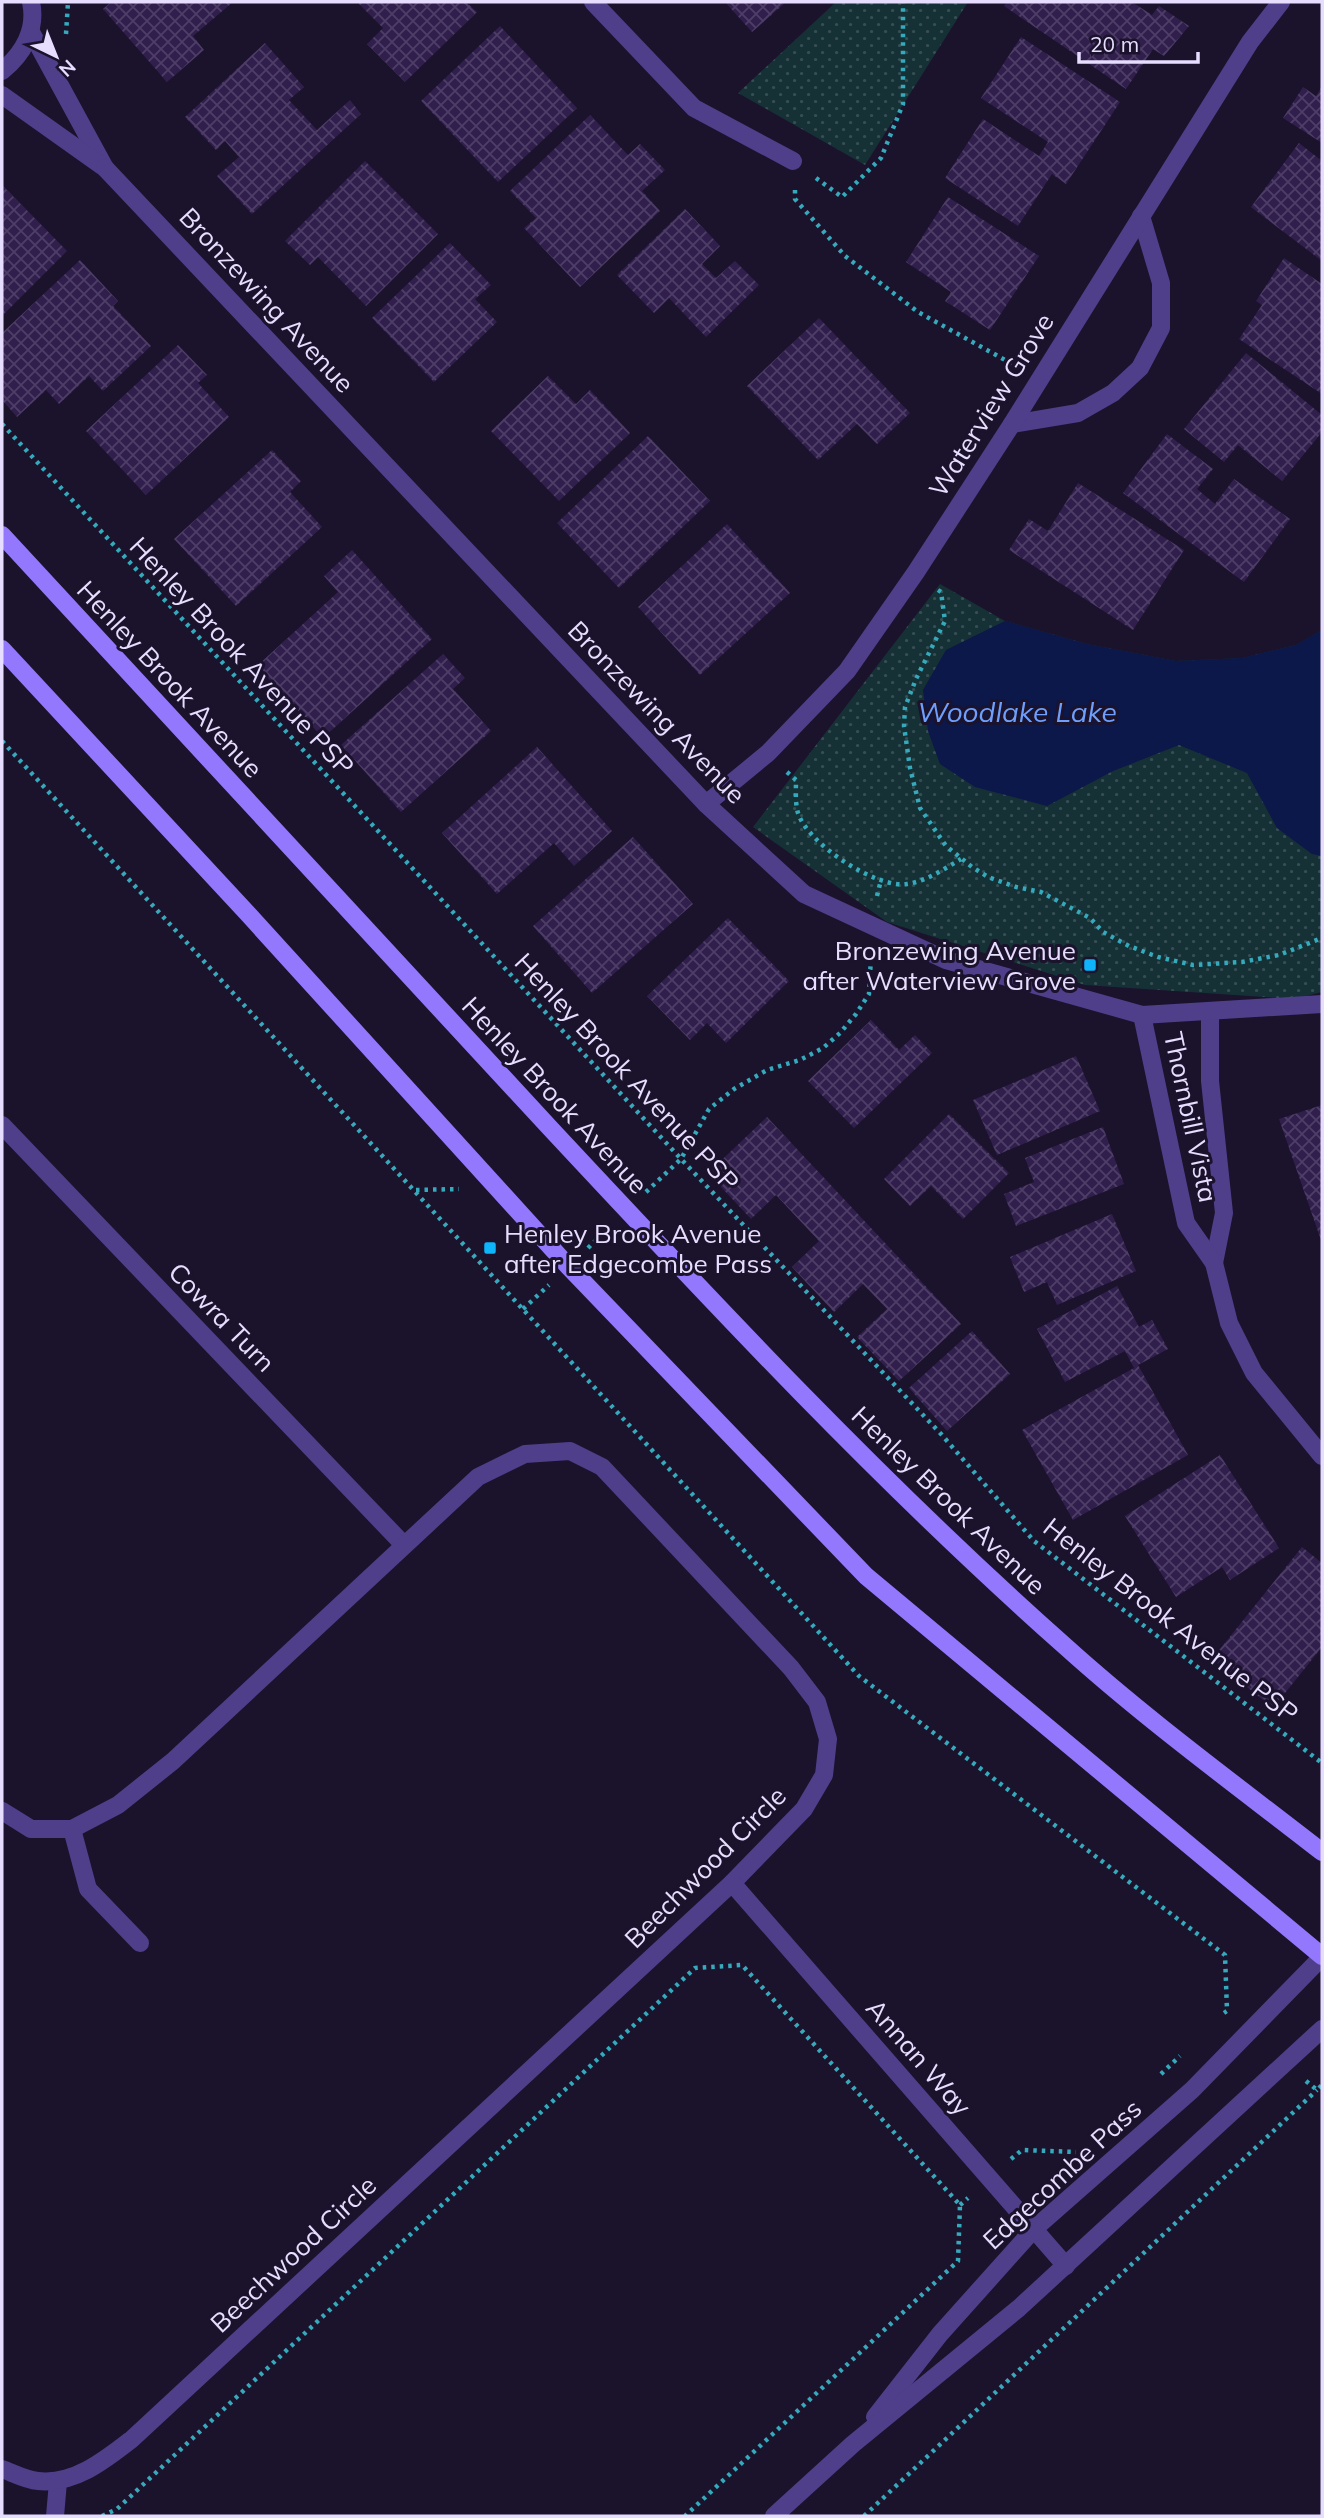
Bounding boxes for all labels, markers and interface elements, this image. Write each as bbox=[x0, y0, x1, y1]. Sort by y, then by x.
north arrow bbox=[21, 21, 91, 91]
scale bar bbox=[1079, 21, 1198, 65]
text: 20 m bbox=[1090, 31, 1139, 57]
text: N bbox=[54, 55, 81, 82]
street label: Bronzewing Avenue bbox=[173, 201, 361, 399]
street label: Waterview Grove bbox=[921, 307, 1061, 503]
street label: Henley Brook Avenue PSP bbox=[123, 530, 361, 782]
street label: Henley Brook Avenue bbox=[71, 574, 269, 784]
street label: Bronzewing Avenue bbox=[561, 614, 753, 810]
water label: Woodlake Lake bbox=[917, 694, 1117, 729]
place label: Bronzewing Avenue after Waterview Grove bbox=[802, 934, 1076, 997]
street label: Henley Brook Avenue PSP bbox=[508, 946, 746, 1198]
marker: Bronzewing Avenue after Waterview Grove bbox=[1082, 957, 1098, 973]
street label: Henley Brook Avenue bbox=[456, 990, 654, 1200]
street label: Thornbill Vista bbox=[1157, 1029, 1225, 1205]
place label: Henley Brook Avenue after Edgecombe Pass bbox=[504, 1217, 772, 1280]
marker: Henley Brook Avenue after Edgecombe Pass bbox=[482, 1240, 498, 1256]
street label: Cowra Turn bbox=[162, 1255, 282, 1379]
street label: Henley Brook Avenue bbox=[845, 1399, 1053, 1601]
street label: Henley Brook Avenue PSP bbox=[1037, 1510, 1305, 1730]
street label: Beechwood Circle bbox=[617, 1779, 793, 1955]
street label: Annan Way bbox=[859, 1992, 979, 2122]
street label: Edgecombe Pass bbox=[976, 2092, 1148, 2256]
street label: Beechwood Circle bbox=[203, 2169, 383, 2339]

